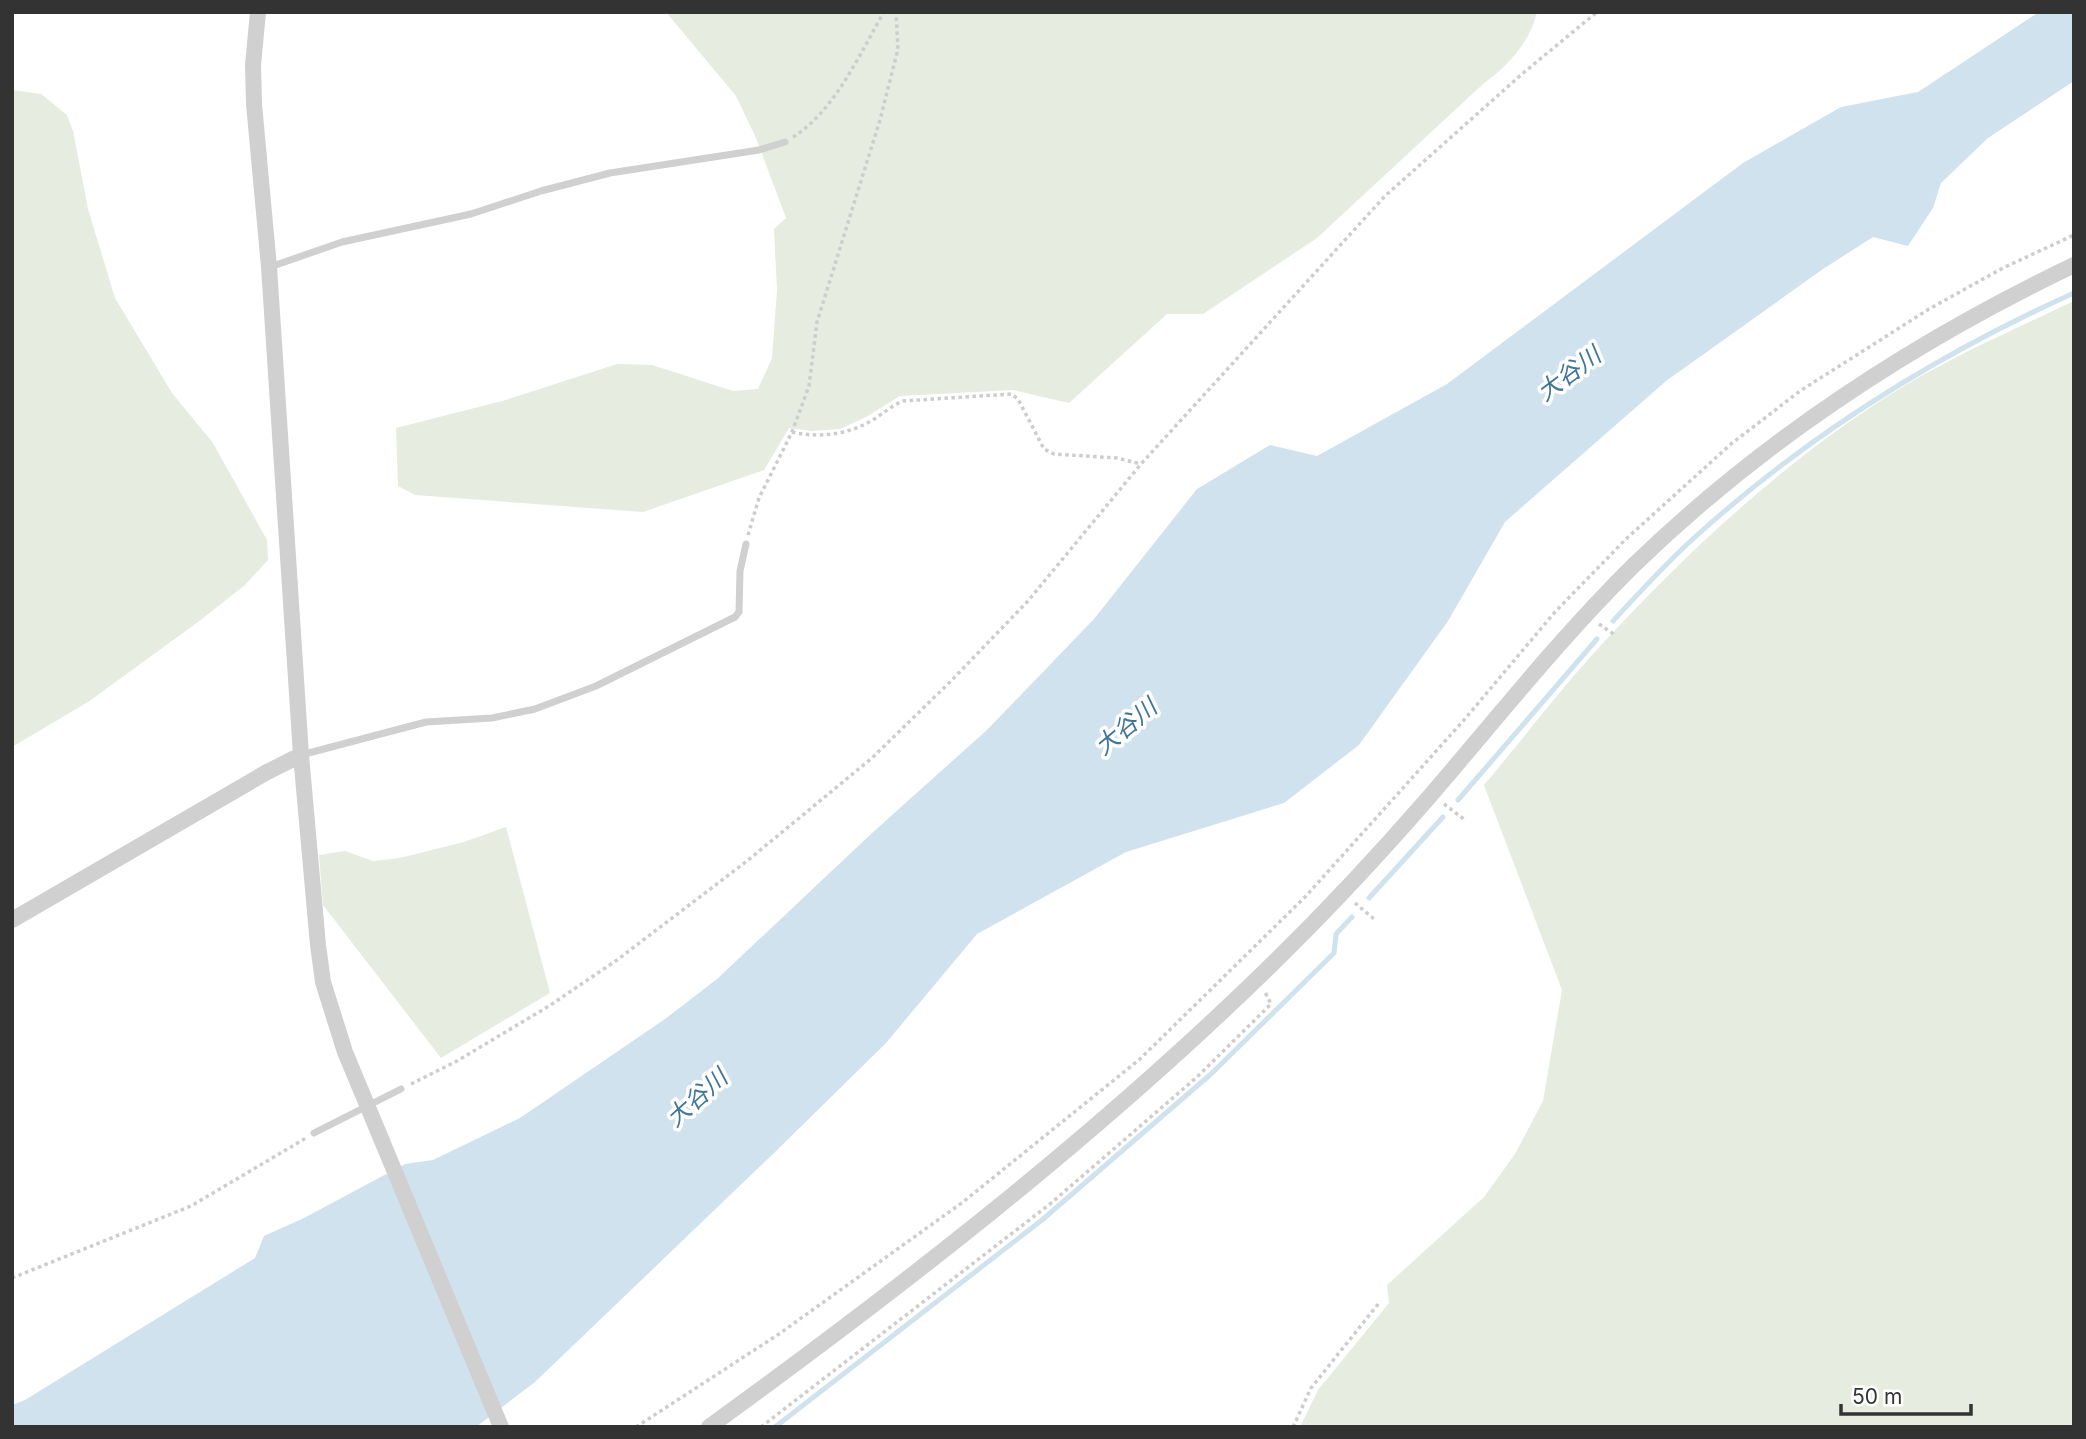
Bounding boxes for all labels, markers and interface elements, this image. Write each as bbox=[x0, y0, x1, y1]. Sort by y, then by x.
water label: 大谷川 bbox=[1531, 339, 1609, 407]
water label: 大谷川 bbox=[1089, 690, 1165, 761]
water label: 大谷川 bbox=[660, 1061, 735, 1132]
scale bar bbox=[1841, 1372, 1970, 1416]
text: 50 m bbox=[1852, 1384, 1902, 1409]

